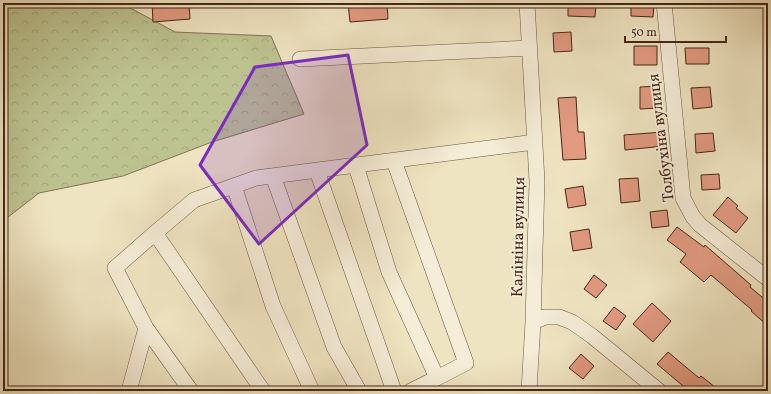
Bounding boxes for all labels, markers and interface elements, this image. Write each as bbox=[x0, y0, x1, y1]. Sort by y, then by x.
scale bar bbox=[625, 18, 726, 44]
text: 50 m bbox=[631, 25, 657, 41]
street label: Толбухіна вулиця bbox=[643, 72, 681, 203]
street label: Калініна вулиця bbox=[507, 177, 531, 297]

